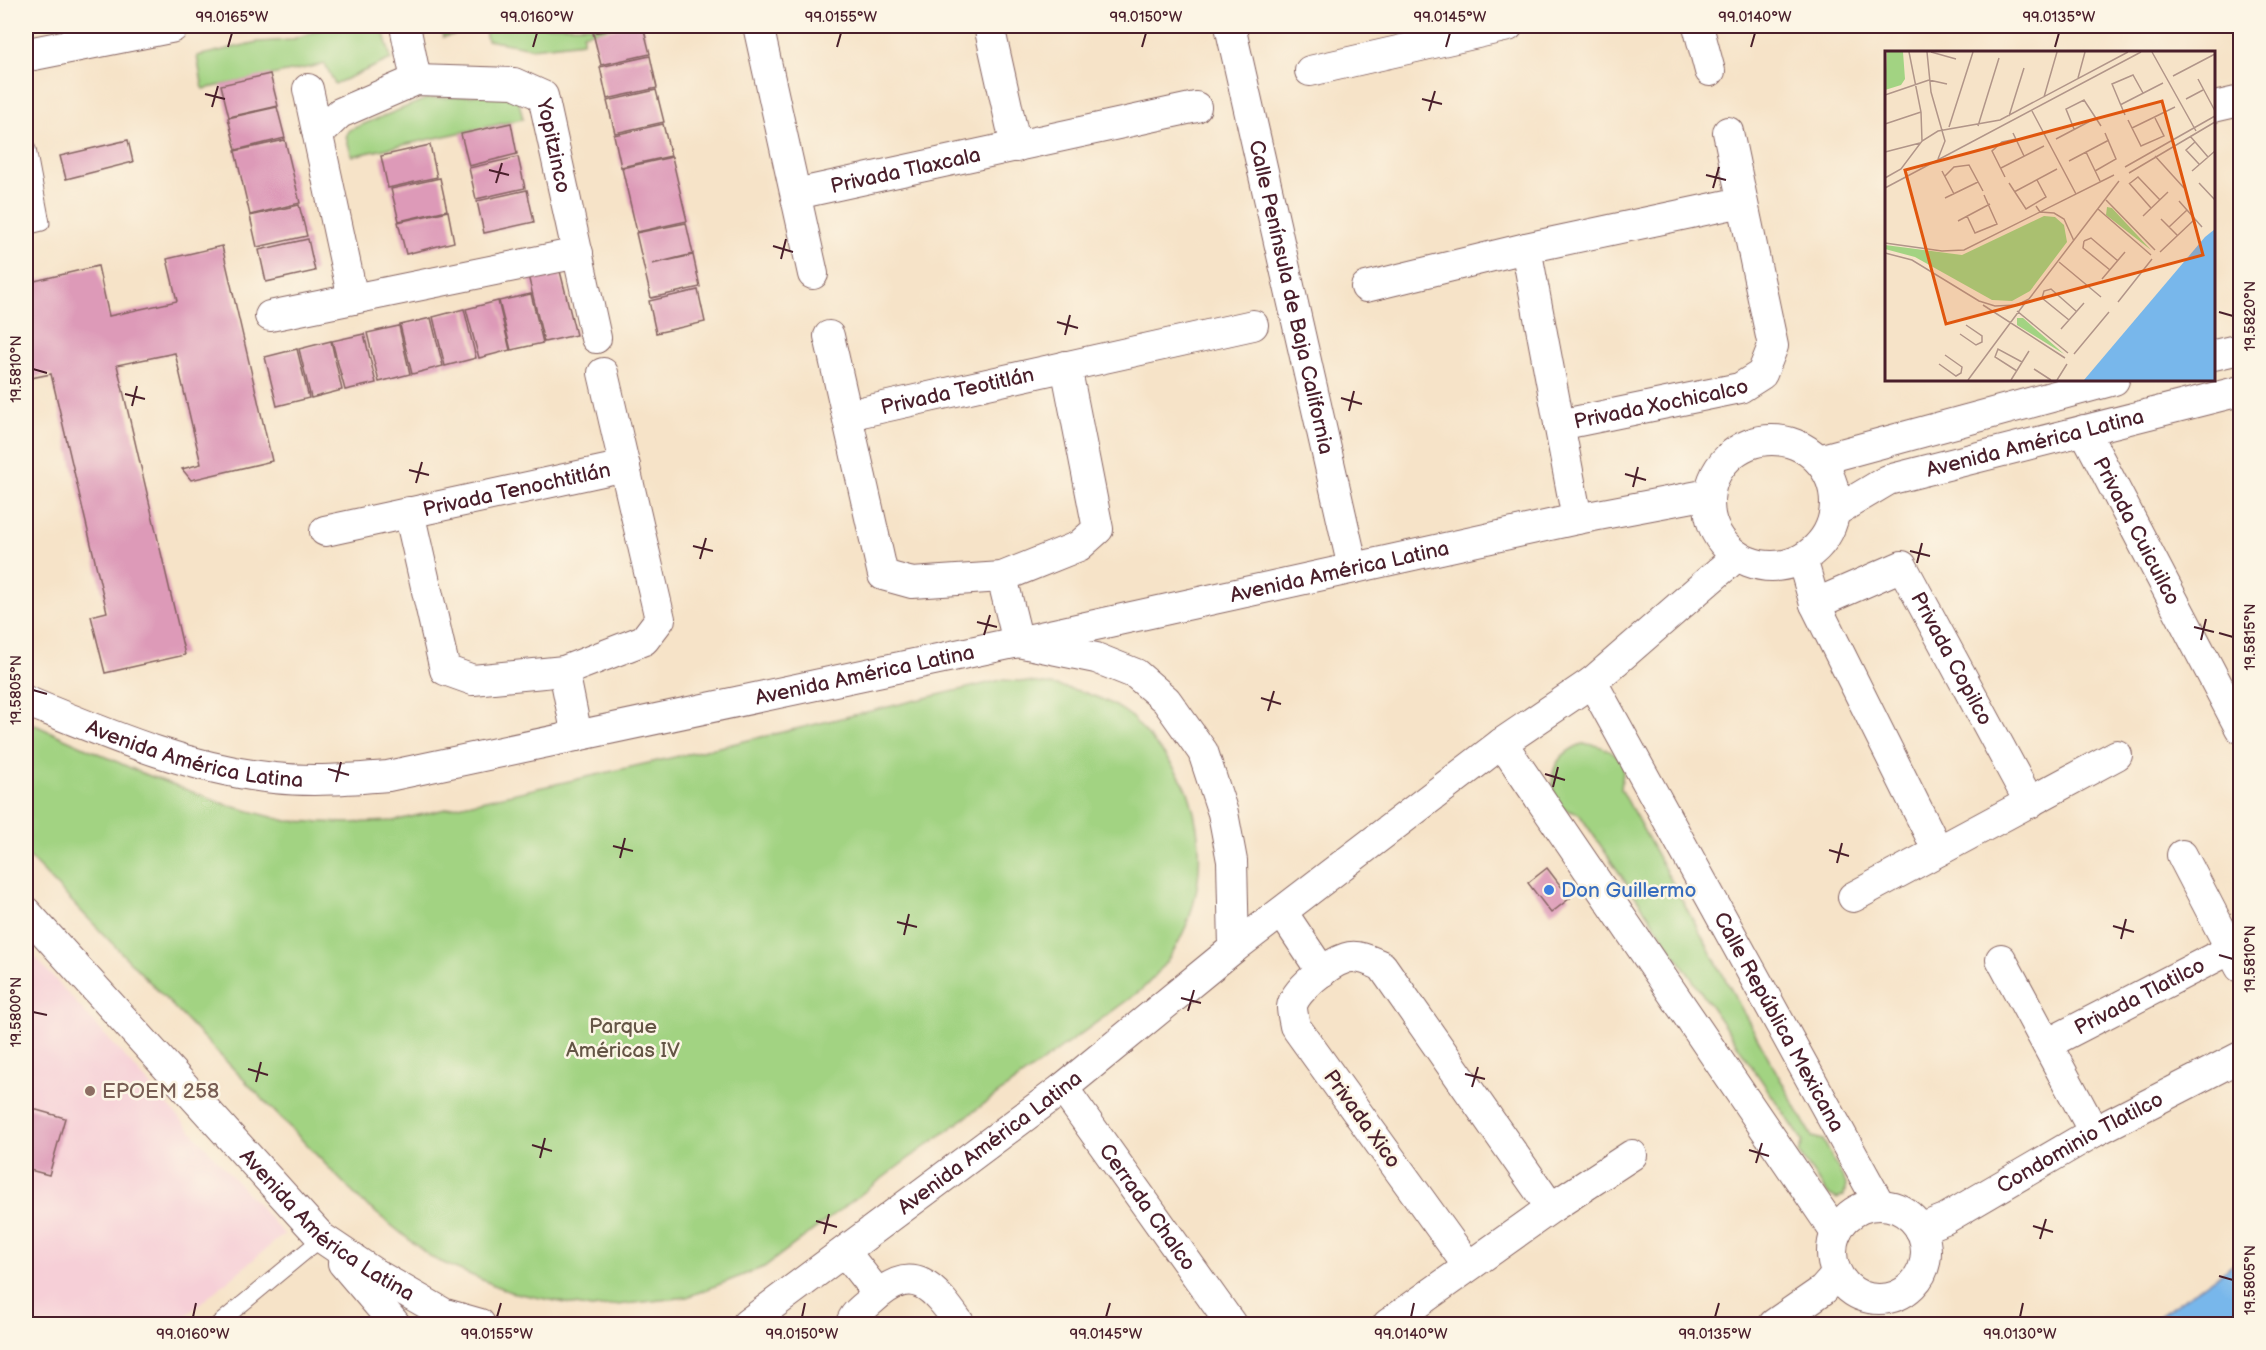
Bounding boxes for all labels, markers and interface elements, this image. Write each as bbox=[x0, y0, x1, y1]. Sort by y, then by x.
text: 99.0165°W bbox=[195, 8, 269, 27]
text: 99.0160°W bbox=[500, 8, 574, 27]
text: 99.0155°W bbox=[805, 8, 878, 27]
text: 99.0150°W bbox=[1110, 8, 1183, 27]
text: 99.0145°W bbox=[1413, 8, 1487, 27]
text: 99.0140°W bbox=[1718, 8, 1792, 27]
text: 99.0135°W bbox=[2022, 8, 2096, 27]
inset map bbox=[1885, 51, 2215, 381]
street label: Yopitzinco bbox=[531, 95, 576, 195]
street label: Calle Península de Baja California bbox=[1244, 138, 1339, 457]
street label: Privada Tlaxcala bbox=[828, 142, 983, 199]
text: 19.5820°N bbox=[2241, 281, 2260, 351]
text: 19.5810°N bbox=[7, 335, 26, 403]
street label: Privada Teotitlán bbox=[878, 362, 1036, 420]
street label: Privada Xochicalco bbox=[1572, 373, 1753, 434]
street label: Avenida América Latina bbox=[1923, 403, 2146, 482]
street label: Privada Cuicuilco bbox=[2088, 453, 2186, 609]
street label: Privada Tenochtitlán bbox=[420, 457, 613, 522]
street label: Avenida América Latina bbox=[1228, 535, 1451, 608]
street label: Privada Copilco bbox=[1906, 587, 1998, 730]
text: 19.5815°N bbox=[2241, 603, 2260, 671]
street label: Avenida América Latina bbox=[753, 639, 977, 710]
text: 19.5805°N bbox=[7, 655, 26, 725]
street label: Avenida América Latina bbox=[83, 714, 304, 792]
place label: Don Guillermo bbox=[1561, 878, 1696, 903]
marker: Don Guillermo bbox=[1542, 883, 1556, 897]
street label: Calle República Mexicana bbox=[1709, 908, 1850, 1136]
text: 19.5810°N bbox=[2241, 925, 2260, 993]
street label: Privada Tlatilco bbox=[2070, 952, 2209, 1040]
text: 19.5800°N bbox=[7, 977, 26, 1047]
park label: Parque Américas IV bbox=[566, 1014, 680, 1063]
street label: Avenida América Latina bbox=[893, 1065, 1087, 1220]
street label: Privada Xico bbox=[1318, 1065, 1406, 1173]
place label: EPOEM 258 bbox=[102, 1079, 219, 1104]
marker: EPOEM 258 bbox=[83, 1084, 97, 1098]
street label: Condominio Tlatilco bbox=[1992, 1086, 2167, 1199]
street label: Cerrada Chalco bbox=[1094, 1139, 1201, 1275]
street label: Avenida América Latina bbox=[235, 1144, 419, 1306]
text: 19.5805°N bbox=[2241, 1245, 2260, 1315]
text: 99.0160°W bbox=[156, 1325, 230, 1344]
text: 99.0155°W bbox=[461, 1325, 534, 1344]
text: 99.0150°W bbox=[766, 1325, 839, 1344]
text: 99.0145°W bbox=[1069, 1325, 1143, 1344]
text: 99.0140°W bbox=[1374, 1325, 1448, 1344]
text: 99.0135°W bbox=[1678, 1325, 1752, 1344]
text: 99.0130°W bbox=[1983, 1325, 2057, 1344]

